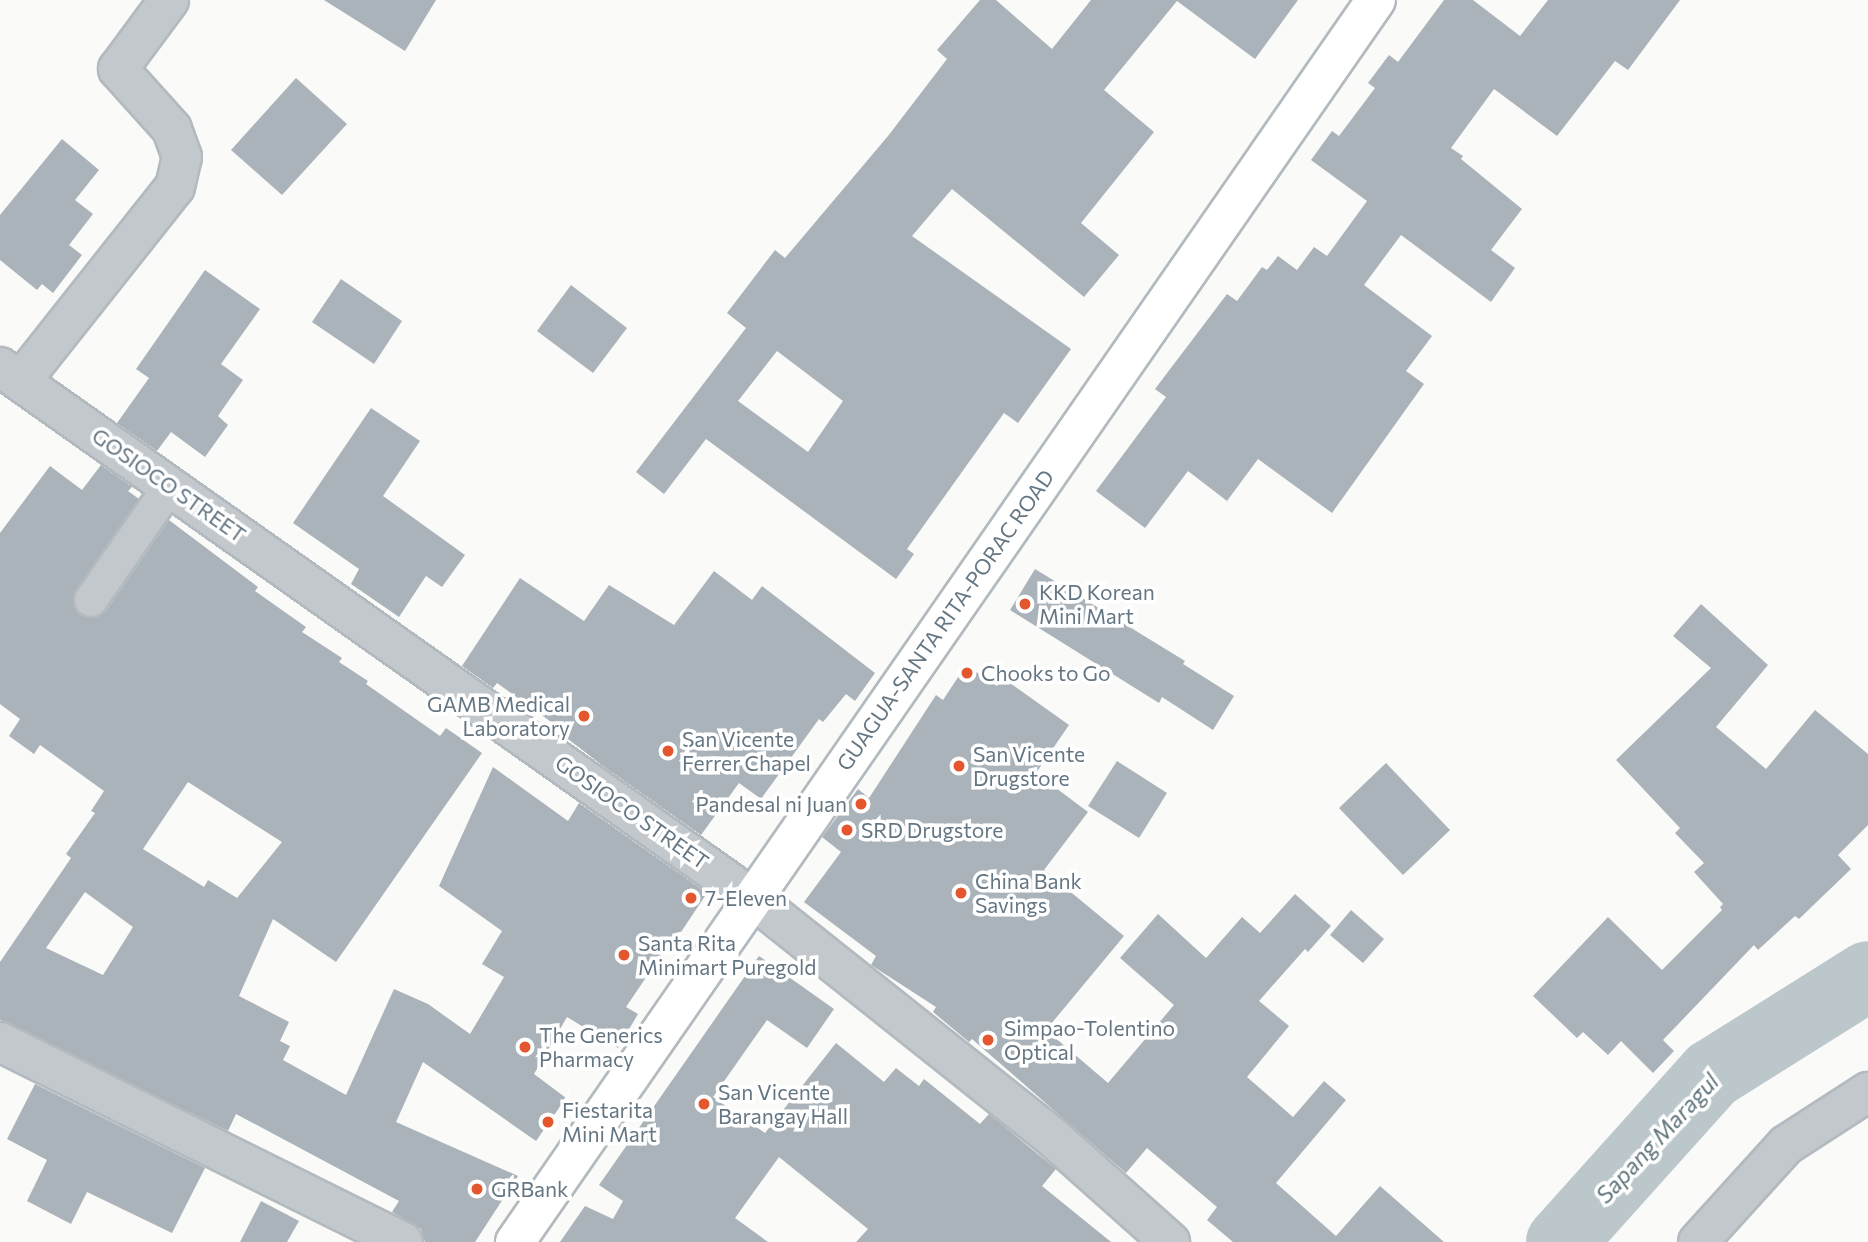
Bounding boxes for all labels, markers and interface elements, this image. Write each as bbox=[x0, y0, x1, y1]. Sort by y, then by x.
street label: GOSIOCO STREET bbox=[87, 423, 251, 547]
street label: GUAGUA-SANTA RITA-PORAC ROAD bbox=[831, 465, 1059, 775]
place label: KKD Korean Mini Mart bbox=[1039, 579, 1155, 629]
marker: KKD Korean Mini Mart bbox=[1017, 596, 1033, 612]
place label: Chooks to Go bbox=[981, 660, 1110, 686]
marker: Chooks to Go bbox=[959, 665, 975, 681]
place label: GAMB Medical Laboratory bbox=[427, 691, 570, 741]
marker: GAMB Medical Laboratory bbox=[576, 708, 592, 724]
place label: San Vicente Ferrer Chapel bbox=[682, 726, 811, 776]
place label: San Vicente Drugstore bbox=[973, 741, 1085, 791]
marker: San Vicente Ferrer Chapel bbox=[660, 743, 676, 759]
street label: GOSIOCO STREET bbox=[550, 750, 714, 874]
marker: San Vicente Drugstore bbox=[951, 758, 967, 774]
place label: Pandesal ni Juan bbox=[695, 791, 847, 817]
marker: Pandesal ni Juan bbox=[853, 796, 869, 812]
place label: SRD Drugstore bbox=[861, 817, 1003, 843]
marker: SRD Drugstore bbox=[839, 822, 855, 838]
place label: China Bank Savings bbox=[975, 868, 1082, 918]
place label: 7-Eleven bbox=[705, 885, 787, 911]
marker: China Bank Savings bbox=[953, 885, 969, 901]
marker: 7-Eleven bbox=[683, 890, 699, 906]
place label: Santa Rita Minimart Puregold bbox=[638, 930, 816, 980]
marker: Santa Rita Minimart Puregold bbox=[616, 947, 632, 963]
place label: Simpao-Tolentino Optical bbox=[1004, 1015, 1175, 1065]
place label: The Generics Pharmacy bbox=[539, 1022, 663, 1072]
marker: Simpao-Tolentino Optical bbox=[978, 1030, 998, 1050]
marker: The Generics Pharmacy bbox=[517, 1039, 533, 1055]
water label: Sapang Maragul bbox=[1590, 1067, 1724, 1209]
place label: San Vicente Barangay Hall bbox=[718, 1079, 848, 1129]
marker: San Vicente Barangay Hall bbox=[696, 1096, 712, 1112]
place label: Fiestarita Mini Mart bbox=[562, 1097, 657, 1147]
marker: Fiestarita Mini Mart bbox=[540, 1114, 556, 1130]
place label: GRBank bbox=[491, 1176, 568, 1202]
marker: GRBank bbox=[469, 1181, 485, 1197]

